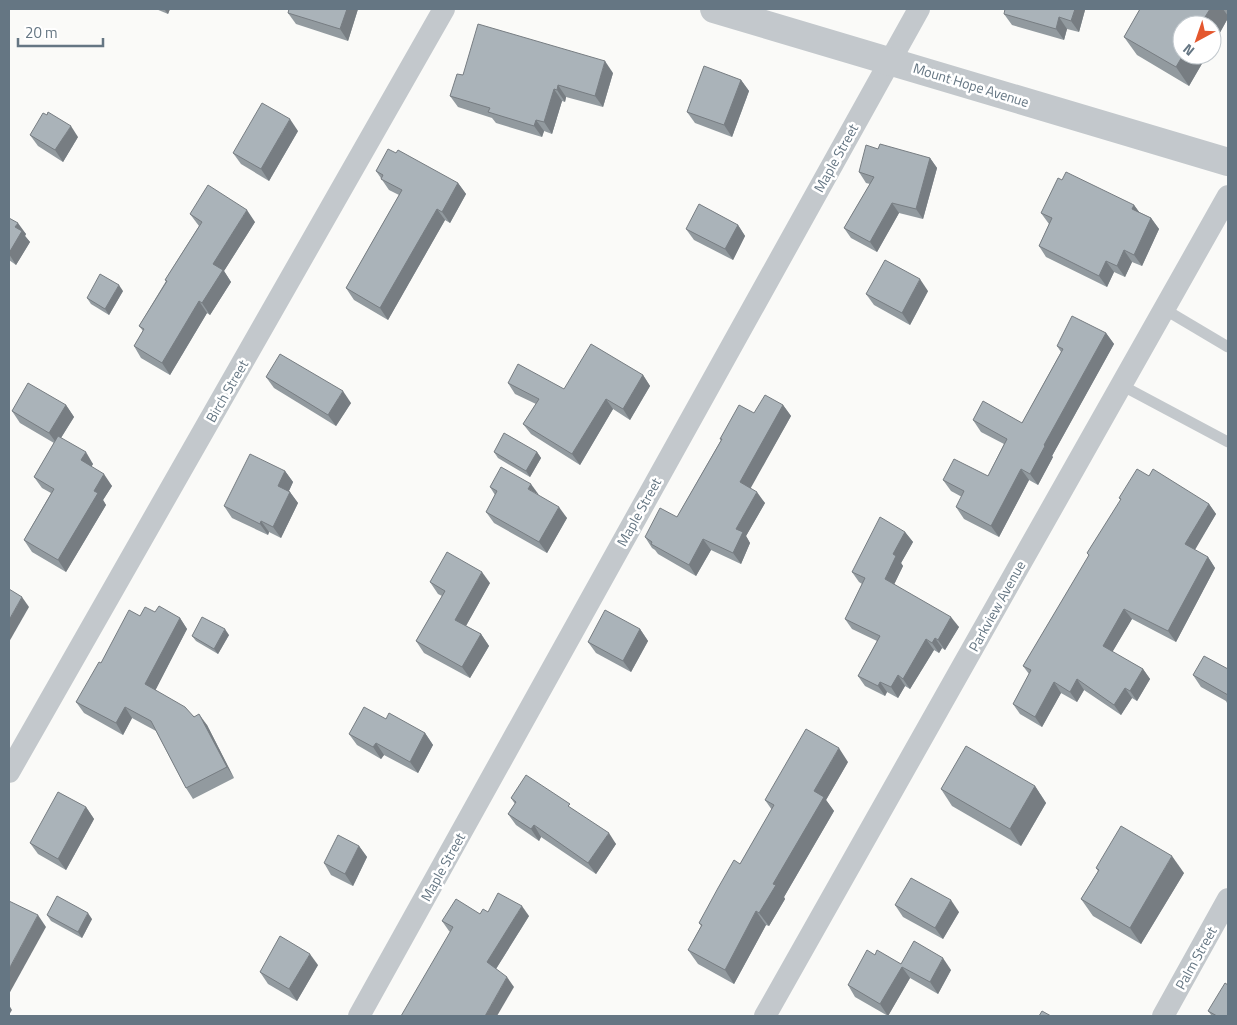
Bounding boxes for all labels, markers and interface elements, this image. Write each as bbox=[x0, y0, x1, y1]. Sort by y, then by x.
scale bar bbox=[18, 15, 102, 47]
north arrow bbox=[1172, 15, 1222, 65]
text: 20 m bbox=[25, 21, 58, 44]
text: N bbox=[1178, 39, 1199, 62]
street label: Mount Hope Avenue bbox=[911, 57, 1032, 112]
street label: Maple Street bbox=[808, 120, 863, 196]
street label: Birch Street bbox=[200, 355, 253, 426]
street label: Maple Street bbox=[611, 474, 666, 550]
street label: Parkview Avenue bbox=[963, 556, 1030, 655]
street label: Maple Street bbox=[415, 829, 470, 905]
street label: Palm Street bbox=[1170, 922, 1222, 993]

